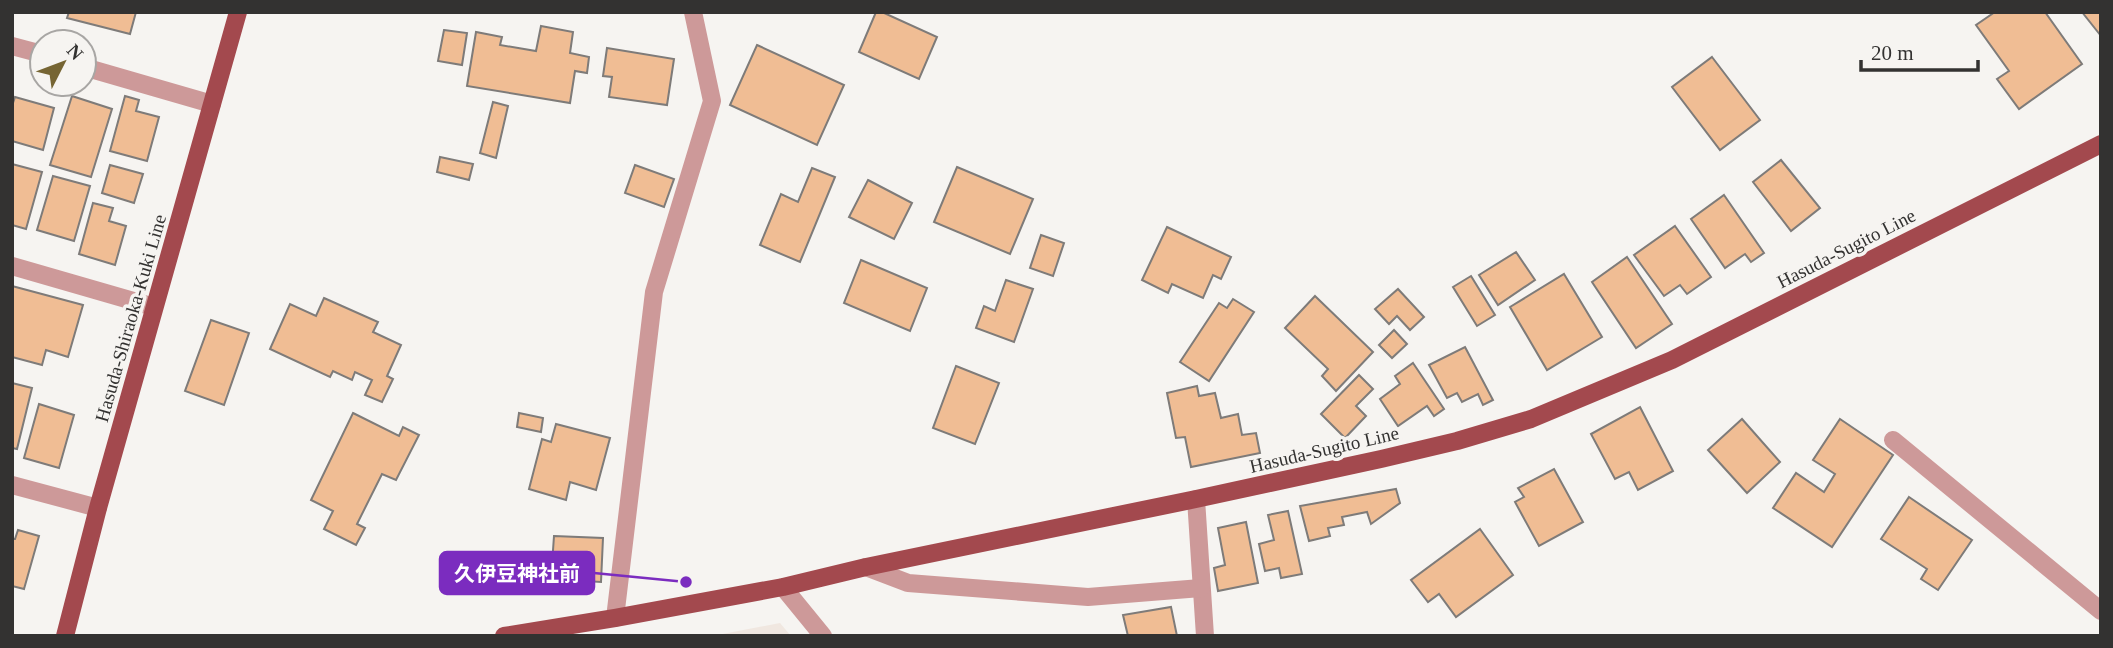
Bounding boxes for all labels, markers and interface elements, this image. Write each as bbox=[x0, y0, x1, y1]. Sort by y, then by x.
north arrow bbox=[28, 28, 98, 98]
scale bar bbox=[1861, 28, 1978, 72]
text: N bbox=[63, 40, 88, 64]
text: 20 m bbox=[1871, 41, 1914, 65]
street label: Hasuda-Sugito Line bbox=[1774, 204, 1919, 292]
street label: Hasuda-Shiraoka-Kuki Line bbox=[91, 212, 170, 424]
street label: Hasuda-Sugito Line bbox=[1247, 422, 1401, 477]
callout: 久伊豆神社前 bbox=[440, 552, 594, 594]
text: 久伊豆神社前 bbox=[454, 562, 580, 586]

